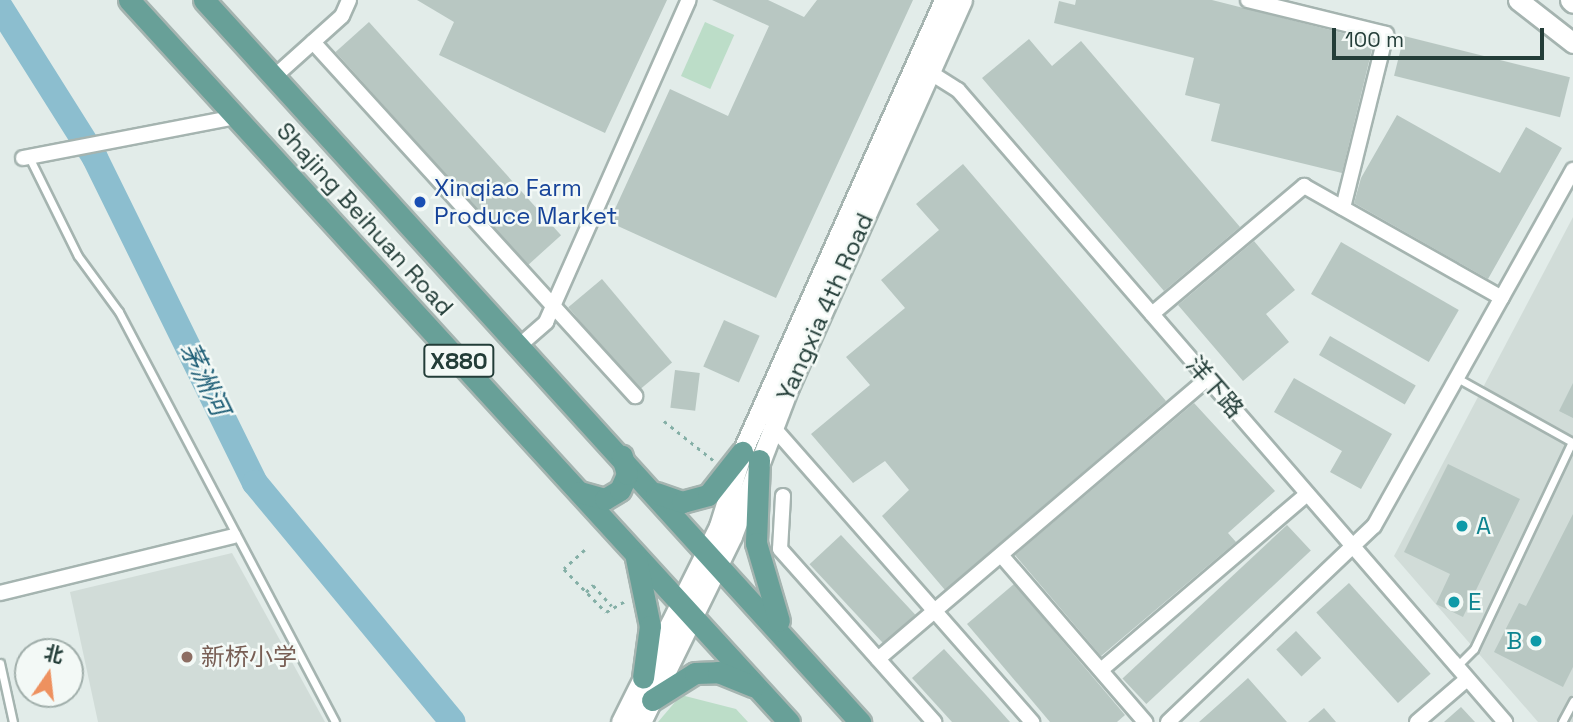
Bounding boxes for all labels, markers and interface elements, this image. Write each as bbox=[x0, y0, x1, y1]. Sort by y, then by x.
scale bar bbox=[1335, 14, 1547, 58]
text: 100 m bbox=[1345, 26, 1404, 53]
street label: Shajing Beihuan Road bbox=[271, 116, 459, 322]
place label: Xinqiao Farm Produce Market bbox=[434, 174, 617, 230]
marker: Xinqiao Farm Produce Market bbox=[412, 194, 428, 210]
street label: Yangxia 4th Road bbox=[771, 209, 879, 405]
water label: 茅洲河 bbox=[173, 337, 235, 421]
road number: X880 bbox=[422, 342, 496, 380]
street label: 洋下路 bbox=[1181, 350, 1249, 424]
place label: A bbox=[1476, 512, 1491, 540]
marker: A bbox=[1454, 518, 1470, 534]
place label: E bbox=[1468, 588, 1482, 616]
marker: E bbox=[1446, 594, 1462, 610]
place label: B bbox=[1506, 627, 1522, 655]
marker: B bbox=[1528, 633, 1544, 649]
north arrow bbox=[14, 638, 84, 708]
text: 北 bbox=[41, 640, 66, 669]
place label: 新桥小学 bbox=[201, 643, 297, 671]
marker: 新桥小学 bbox=[179, 649, 195, 665]

